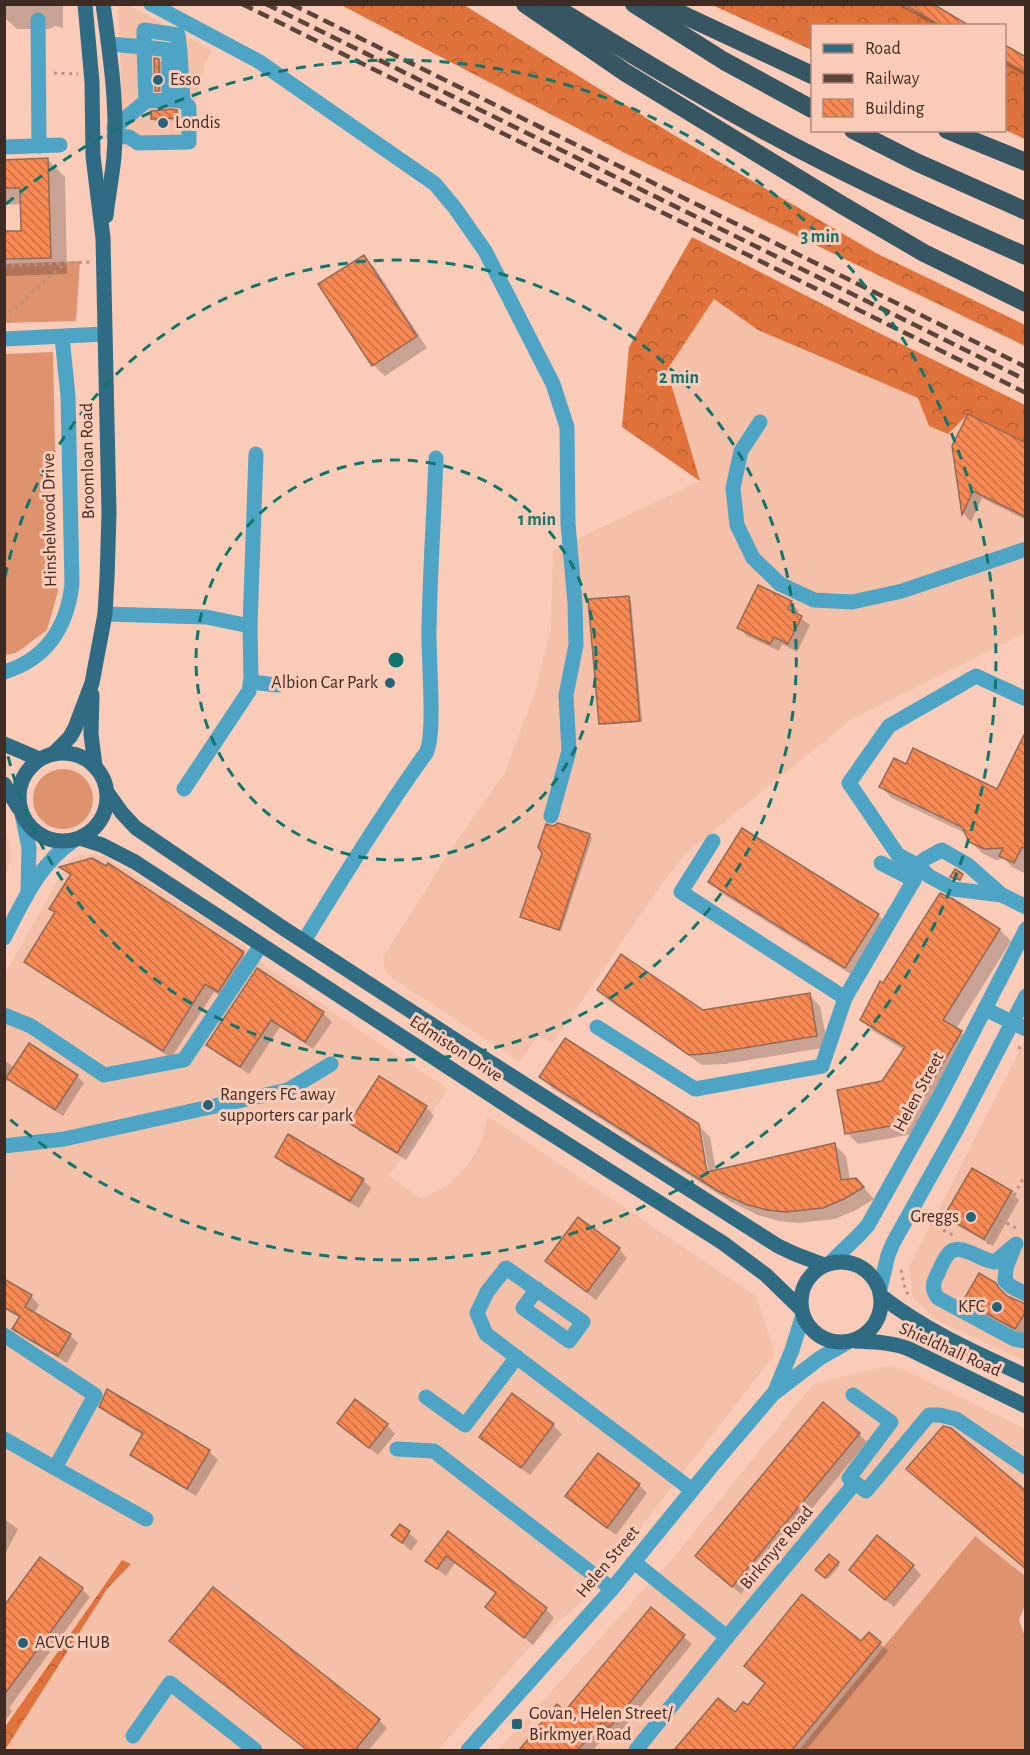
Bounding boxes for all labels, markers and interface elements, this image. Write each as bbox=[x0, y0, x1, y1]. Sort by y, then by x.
legend bbox=[811, 24, 1006, 132]
text: Road bbox=[865, 40, 901, 58]
text: Railway bbox=[865, 70, 920, 88]
place label: Esso bbox=[170, 71, 201, 89]
marker: Esso bbox=[151, 73, 165, 87]
text: Building bbox=[865, 100, 925, 118]
place label: Londis bbox=[175, 114, 221, 132]
marker: Londis bbox=[156, 116, 170, 130]
text: 3 min bbox=[800, 228, 840, 246]
text: 2 min bbox=[659, 369, 699, 387]
street label: Broomloan Road bbox=[78, 403, 98, 519]
street label: Hinshelwood Drive bbox=[40, 453, 60, 587]
text: 1 min bbox=[518, 511, 556, 529]
centre of rings bbox=[386, 650, 406, 670]
place label: Albion Car Park bbox=[271, 674, 379, 692]
marker: Albion Car Park bbox=[383, 676, 397, 690]
street label: Edmiston Drive bbox=[406, 1012, 506, 1086]
street label: Helen Street bbox=[890, 1049, 948, 1135]
place label: Rangers FC away supporters car park bbox=[220, 1086, 354, 1125]
marker: Rangers FC away supporters car park bbox=[201, 1098, 215, 1112]
place label: Greggs bbox=[910, 1208, 959, 1226]
marker: Greggs bbox=[964, 1210, 978, 1224]
place label: KFC bbox=[958, 1298, 985, 1316]
marker: KFC bbox=[990, 1300, 1004, 1314]
street label: Shieldhall Road bbox=[896, 1320, 1004, 1380]
street label: Birkmyre Road bbox=[737, 1503, 817, 1593]
street label: Helen Street bbox=[573, 1522, 643, 1601]
place label: ACVC HUB bbox=[35, 1634, 110, 1652]
marker: ACVC HUB bbox=[16, 1636, 30, 1650]
place label: Govan, Helen Street/ Birkmyer Road bbox=[529, 1705, 673, 1744]
marker: Govan, Helen Street/ Birkmyer Road bbox=[510, 1717, 524, 1731]

